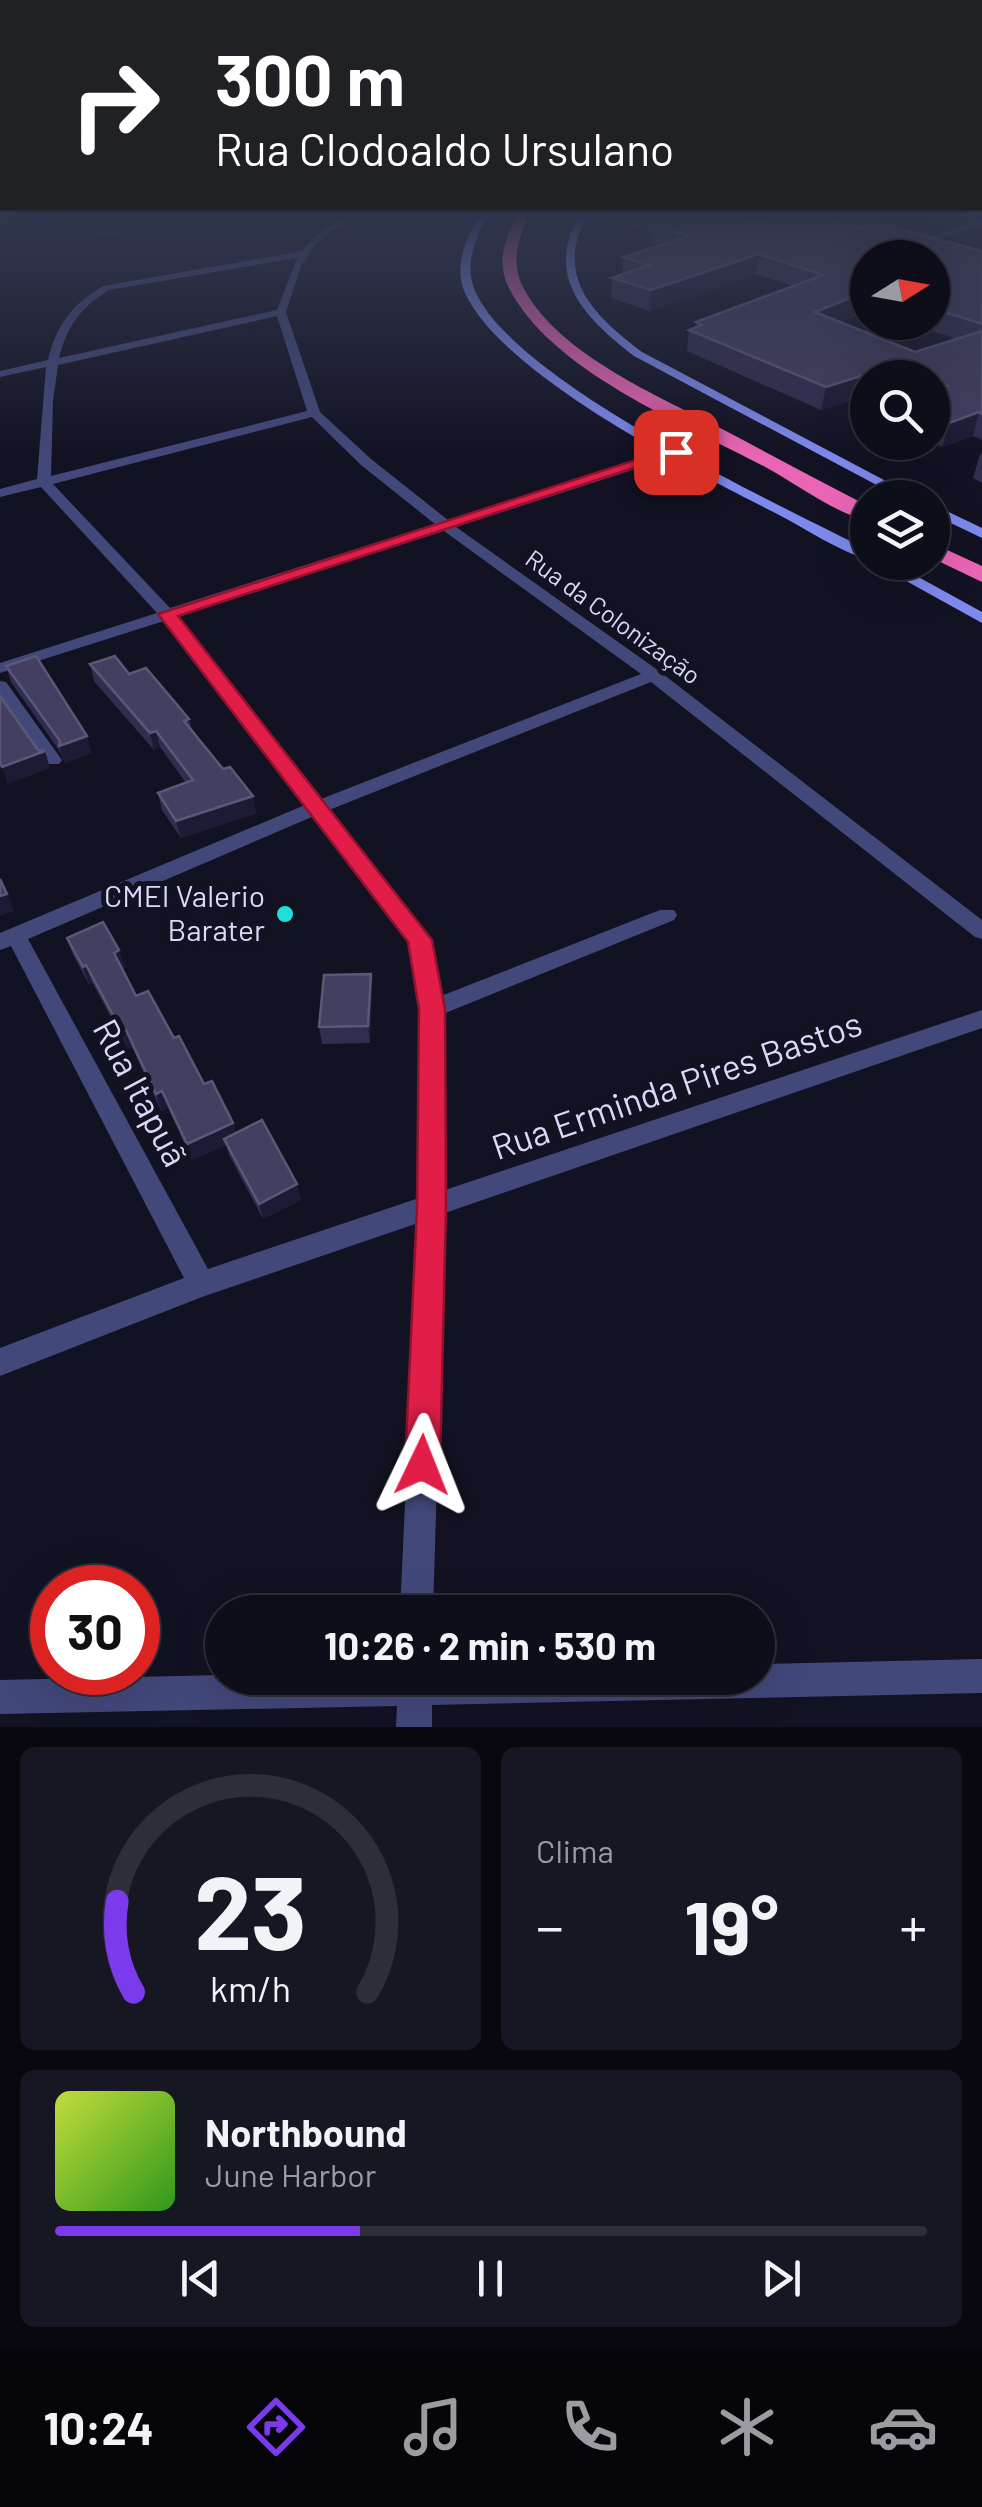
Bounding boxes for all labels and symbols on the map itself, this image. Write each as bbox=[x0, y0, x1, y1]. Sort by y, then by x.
north arrow bbox=[850, 240, 950, 340]
pin bbox=[634, 410, 719, 495]
street label: Rua da Colonização bbox=[520, 543, 707, 690]
place label: CMEI Valerio Barater bbox=[104, 877, 265, 947]
marker: CMEI Valerio Barater bbox=[274, 903, 296, 925]
street label: Rua Erminda Pires Bastos bbox=[486, 1001, 867, 1167]
street label: Rua Itapuã bbox=[86, 1011, 198, 1173]
position arrow bbox=[370, 1413, 474, 1517]
speed limit sign: 30 bbox=[30, 1565, 160, 1695]

